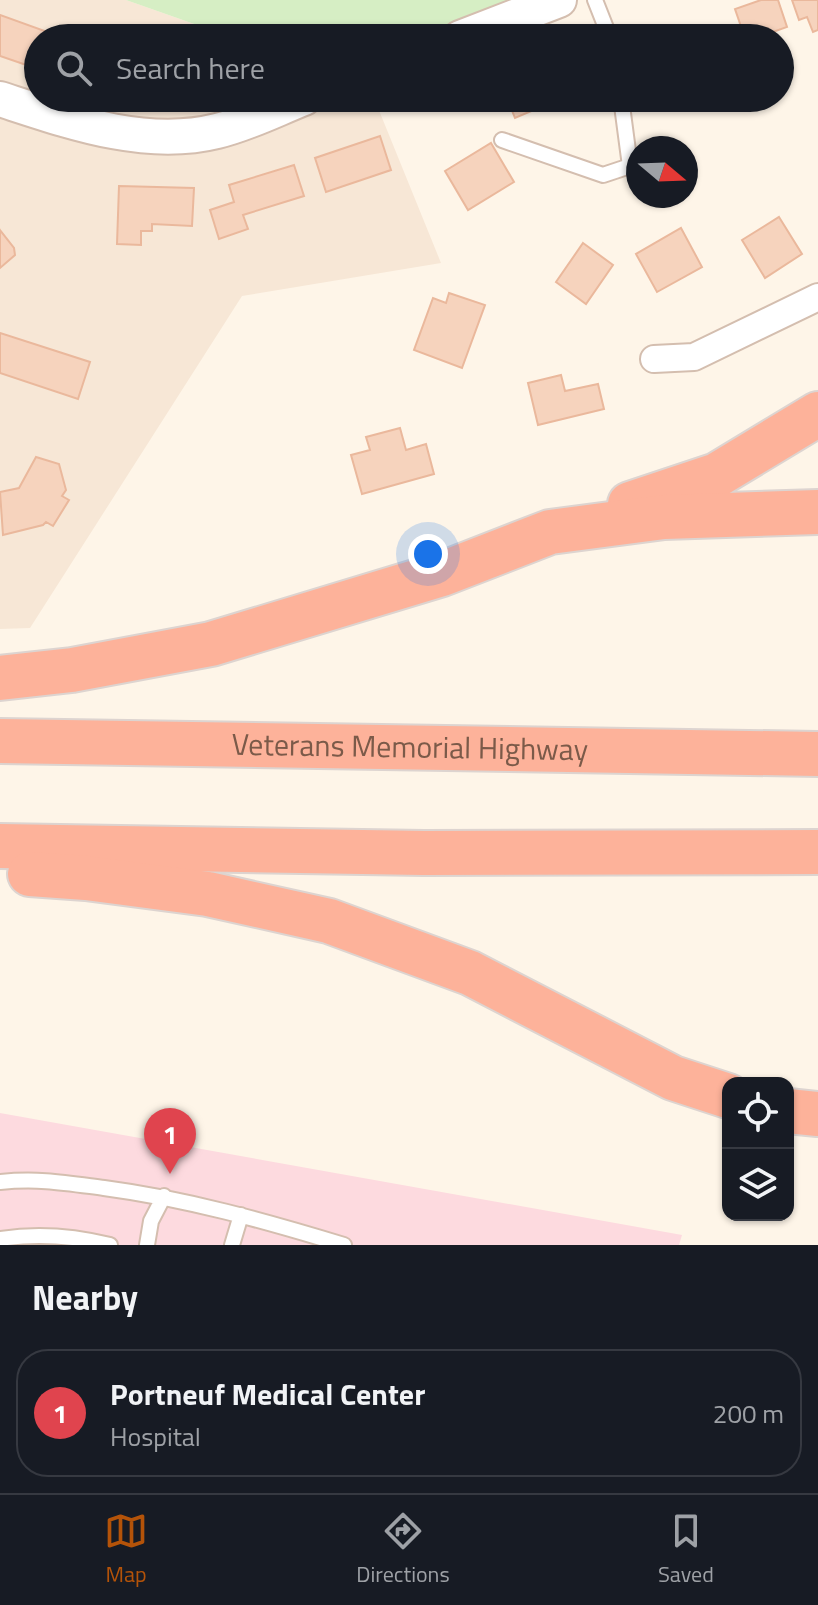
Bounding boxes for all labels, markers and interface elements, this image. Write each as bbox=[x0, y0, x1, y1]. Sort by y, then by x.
search box bbox=[24, 24, 794, 112]
text: Search here bbox=[116, 45, 265, 91]
icon: search bbox=[52, 46, 96, 90]
north arrow bbox=[626, 136, 698, 208]
your location bbox=[408, 534, 448, 574]
street label: Veterans Memorial Highway bbox=[231, 721, 589, 772]
map controls bbox=[722, 1077, 794, 1221]
button: locate bbox=[722, 1077, 794, 1149]
pin: 1 bbox=[144, 1108, 196, 1174]
button: layers bbox=[722, 1149, 794, 1221]
text: Nearby bbox=[32, 1271, 138, 1323]
text: Portneuf Medical Center bbox=[110, 1371, 425, 1417]
text: 1 bbox=[53, 1394, 67, 1433]
text: 200 m bbox=[713, 1394, 784, 1433]
text: Hospital bbox=[110, 1417, 201, 1456]
tab: Map bbox=[104, 1509, 148, 1591]
tab: Directions bbox=[356, 1509, 450, 1591]
tab: Saved bbox=[658, 1509, 714, 1591]

